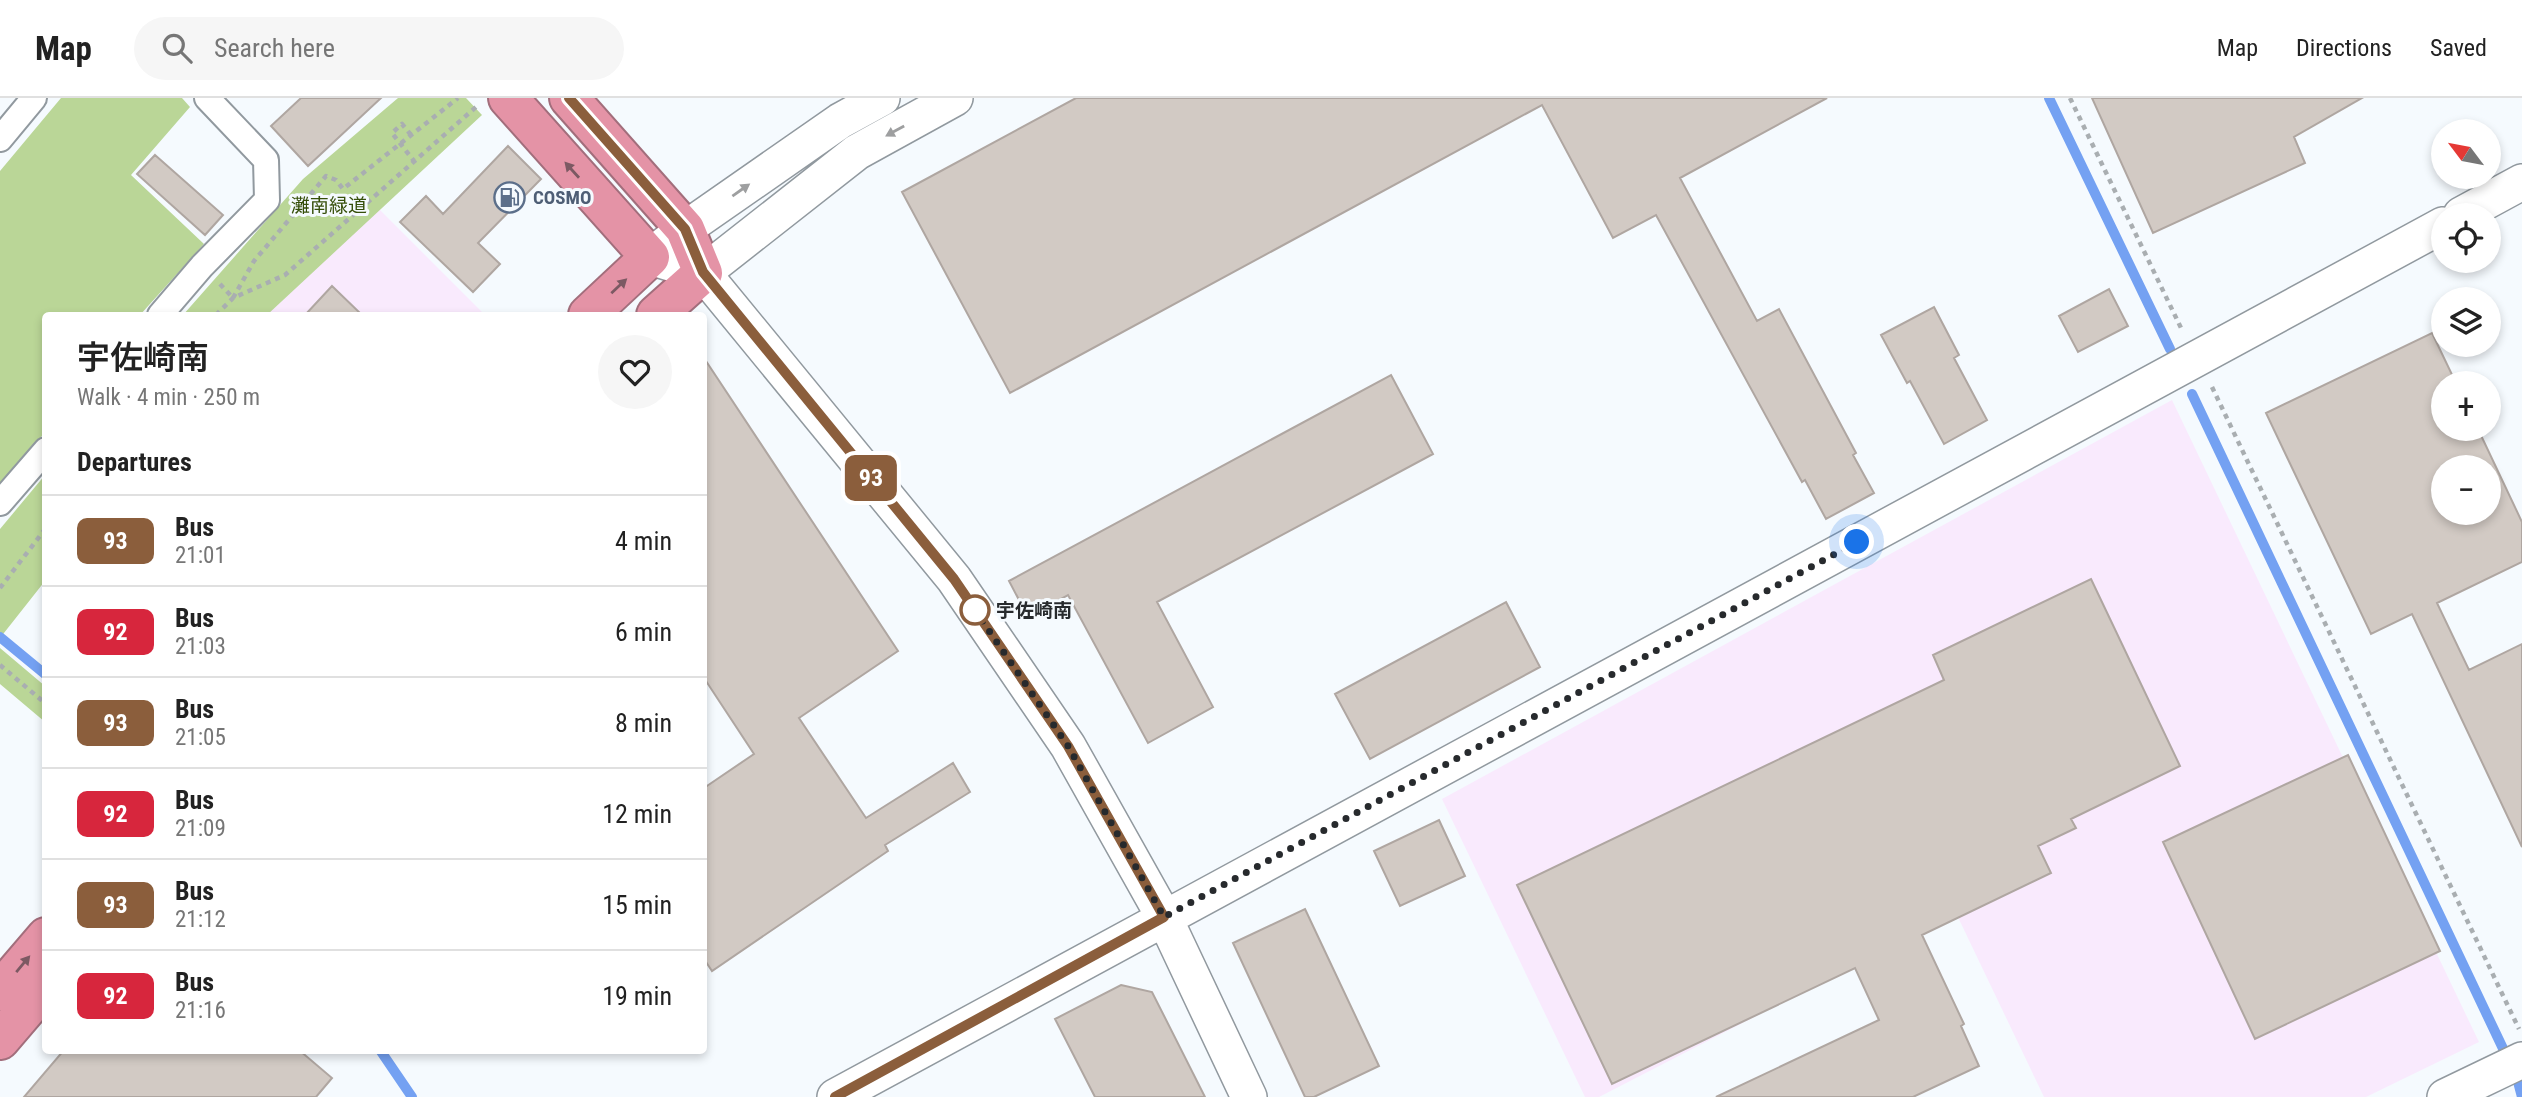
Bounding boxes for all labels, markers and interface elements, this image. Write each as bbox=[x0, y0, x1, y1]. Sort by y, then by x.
search box bbox=[134, 17, 624, 80]
text: Map bbox=[35, 29, 92, 68]
icon: search bbox=[158, 29, 196, 67]
text: Search here bbox=[214, 33, 335, 63]
text: Map bbox=[2217, 34, 2258, 62]
text: Directions bbox=[2296, 34, 2392, 62]
text: Saved bbox=[2430, 34, 2487, 62]
north arrow bbox=[2431, 119, 2501, 189]
map controls bbox=[2431, 119, 2501, 525]
one-way arrow bbox=[885, 125, 905, 137]
one-way arrow bbox=[564, 161, 580, 179]
fuel station icon: COSMO bbox=[493, 180, 527, 214]
one-way arrow bbox=[732, 183, 750, 197]
place label: COSMO bbox=[533, 186, 591, 209]
park label: 灘南緑道 bbox=[291, 194, 367, 217]
button: locate bbox=[2431, 203, 2501, 273]
one-way arrow bbox=[610, 278, 628, 294]
button: layers bbox=[2431, 287, 2501, 357]
button: heart bbox=[598, 335, 672, 409]
text: 宇佐崎南 bbox=[77, 338, 209, 377]
button: + bbox=[2431, 371, 2501, 441]
text: Walk · 4 min · 250 m bbox=[77, 384, 260, 411]
text: Departures bbox=[77, 447, 192, 477]
line badge: 93 bbox=[840, 455, 903, 501]
button: − bbox=[2431, 455, 2501, 525]
text: 93 bbox=[859, 464, 883, 492]
text: Bus bbox=[175, 512, 214, 542]
your location bbox=[1839, 524, 1874, 559]
text: 4 min bbox=[615, 526, 672, 556]
text: 93 bbox=[103, 527, 128, 555]
text: 21:01 bbox=[175, 542, 226, 569]
marker: 宇佐崎南 bbox=[960, 595, 990, 625]
place label: 宇佐崎南 bbox=[996, 599, 1072, 622]
text: Bus bbox=[175, 603, 214, 633]
text: 6 min bbox=[615, 617, 672, 647]
text: 92 bbox=[103, 618, 128, 646]
text: 21:03 bbox=[175, 633, 226, 660]
text: Bus bbox=[175, 694, 214, 724]
text: 8 min bbox=[615, 708, 672, 738]
text: 93 bbox=[103, 709, 128, 737]
text: 21:05 bbox=[175, 724, 226, 751]
text: Bus bbox=[175, 785, 214, 815]
text: 12 min bbox=[602, 799, 672, 829]
text: 92 bbox=[103, 800, 128, 828]
text: 21:09 bbox=[175, 815, 226, 842]
text: Bus bbox=[175, 876, 214, 906]
text: 15 min bbox=[602, 890, 672, 920]
text: 93 bbox=[103, 891, 128, 919]
text: 21:12 bbox=[175, 906, 226, 933]
one-way arrow bbox=[15, 955, 30, 972]
text: Bus bbox=[175, 967, 214, 997]
text: 19 min bbox=[602, 981, 672, 1011]
text: 92 bbox=[103, 982, 128, 1010]
text: 21:16 bbox=[175, 997, 226, 1024]

